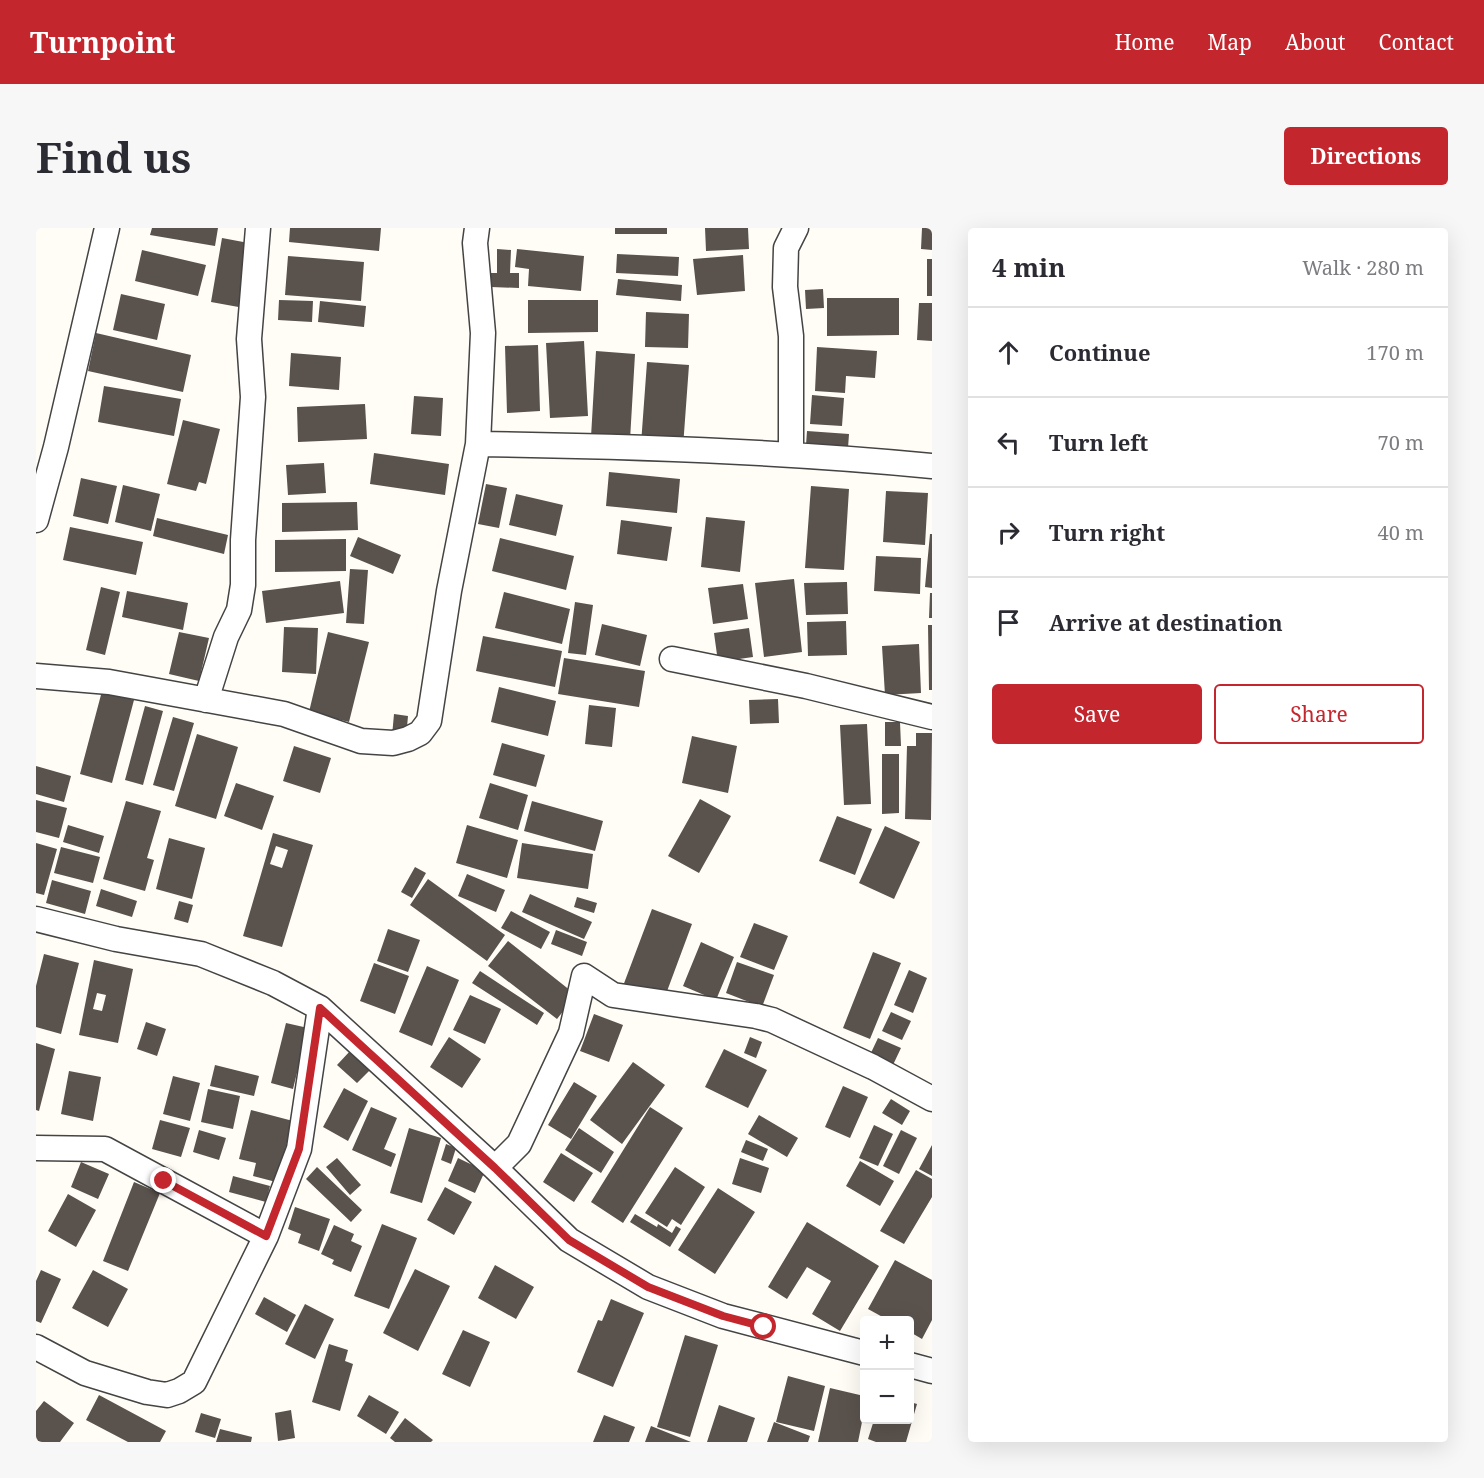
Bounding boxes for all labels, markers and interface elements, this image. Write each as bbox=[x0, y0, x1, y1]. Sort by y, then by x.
text: Turnpoint bbox=[30, 23, 175, 61]
text: Home bbox=[1115, 28, 1175, 56]
text: Map bbox=[1208, 28, 1252, 56]
text: About bbox=[1285, 28, 1346, 56]
text: Contact bbox=[1379, 28, 1454, 56]
button: Directions bbox=[1284, 127, 1448, 185]
text: Find us bbox=[36, 128, 191, 185]
text: 4 min bbox=[992, 249, 1066, 285]
text: Walk · 280 m bbox=[1302, 254, 1424, 281]
icon: ahead bbox=[992, 336, 1025, 369]
text: Continue bbox=[1049, 337, 1151, 367]
text: 170 m bbox=[1366, 339, 1424, 366]
icon: left bbox=[992, 426, 1025, 459]
text: Turn left bbox=[1049, 427, 1148, 457]
text: 70 m bbox=[1378, 429, 1424, 456]
icon: right bbox=[992, 516, 1025, 549]
text: Turn right bbox=[1049, 517, 1165, 547]
text: 40 m bbox=[1378, 519, 1424, 546]
icon: arrive bbox=[992, 606, 1025, 639]
text: Arrive at destination bbox=[1049, 607, 1283, 637]
button: Save bbox=[992, 684, 1202, 744]
button: Share bbox=[1214, 684, 1424, 744]
route end bbox=[150, 1167, 176, 1193]
route start bbox=[750, 1313, 776, 1339]
map controls bbox=[860, 1316, 914, 1424]
button: + bbox=[860, 1316, 914, 1370]
button: − bbox=[860, 1370, 914, 1424]

